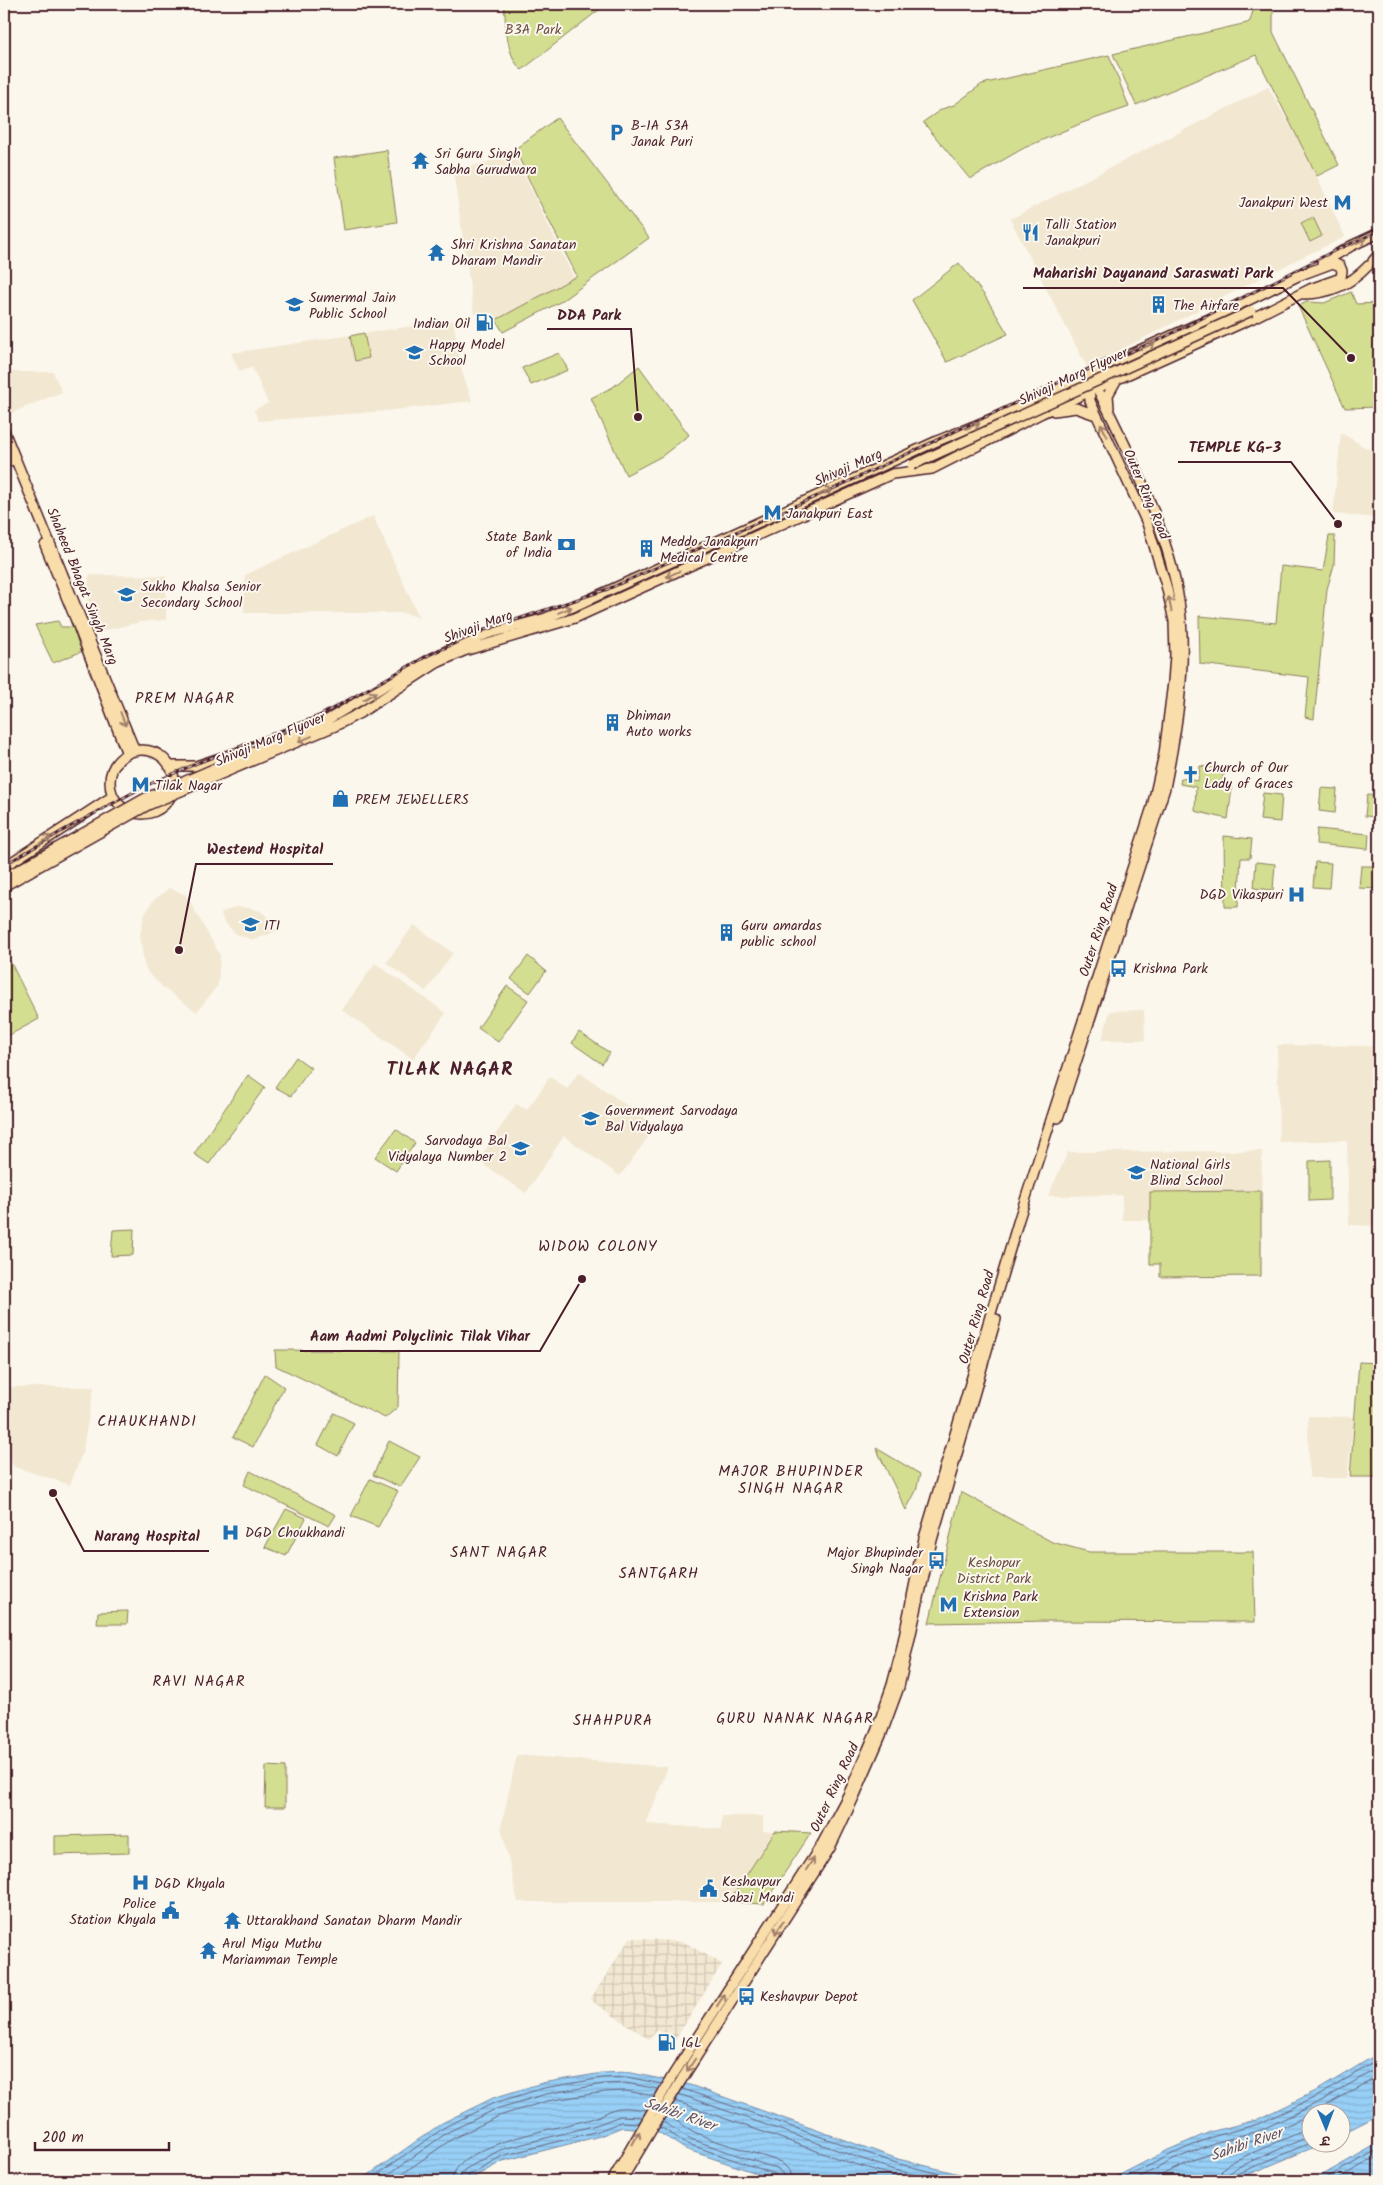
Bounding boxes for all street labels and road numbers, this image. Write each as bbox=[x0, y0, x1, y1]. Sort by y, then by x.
street label: Shivaji Marg Flyover bbox=[1015, 341, 1133, 412]
street label: Shivaji Marg bbox=[811, 443, 886, 493]
street label: Outer Ring Road bbox=[1117, 446, 1175, 544]
street label: Shaheed Bhagat Singh Marg bbox=[40, 504, 124, 669]
street label: Shivaji Marg bbox=[441, 604, 516, 650]
street label: Shivaji Marg Flyover bbox=[212, 706, 330, 773]
street label: Outer Ring Road bbox=[1074, 880, 1125, 980]
street label: Outer Ring Road bbox=[953, 1267, 1001, 1367]
street label: Outer Ring Road bbox=[805, 1738, 866, 1836]

